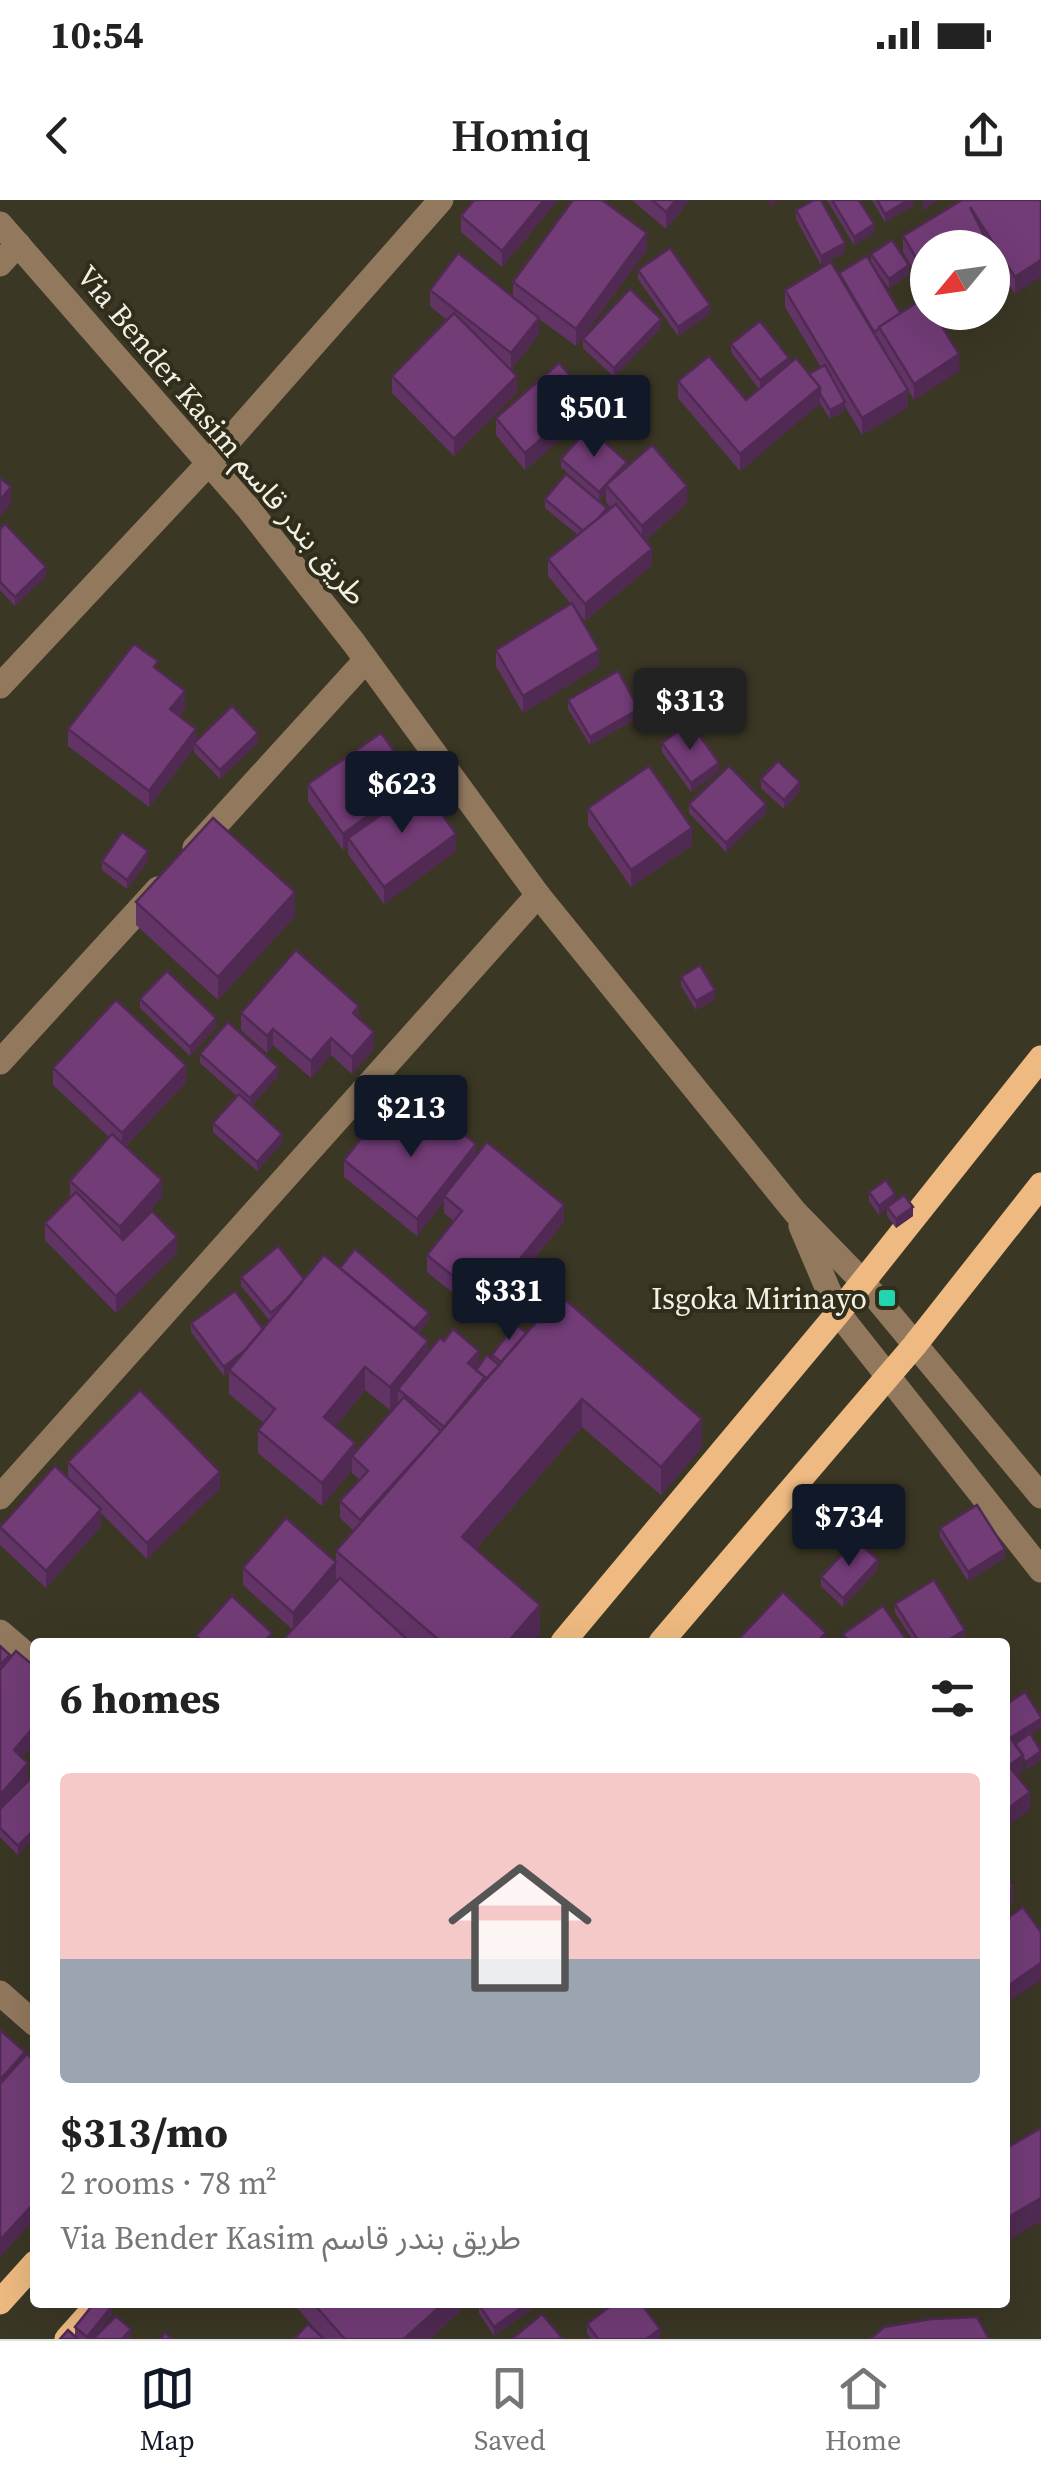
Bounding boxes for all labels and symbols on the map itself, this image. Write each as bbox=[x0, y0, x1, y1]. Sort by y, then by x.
north arrow bbox=[910, 230, 1010, 330]
street label: Via Bender Kasim طريق بندر قاسم bbox=[65, 256, 377, 616]
pin: $501 bbox=[535, 375, 653, 460]
pin: $313 bbox=[631, 668, 749, 753]
pin: $623 bbox=[343, 751, 461, 836]
pin: $213 bbox=[352, 1075, 470, 1160]
pin: $331 bbox=[450, 1258, 568, 1343]
place label: Isgoka Mirinayo bbox=[651, 1278, 867, 1319]
marker: Isgoka Mirinayo bbox=[876, 1287, 898, 1309]
pin: $734 bbox=[790, 1484, 908, 1569]

